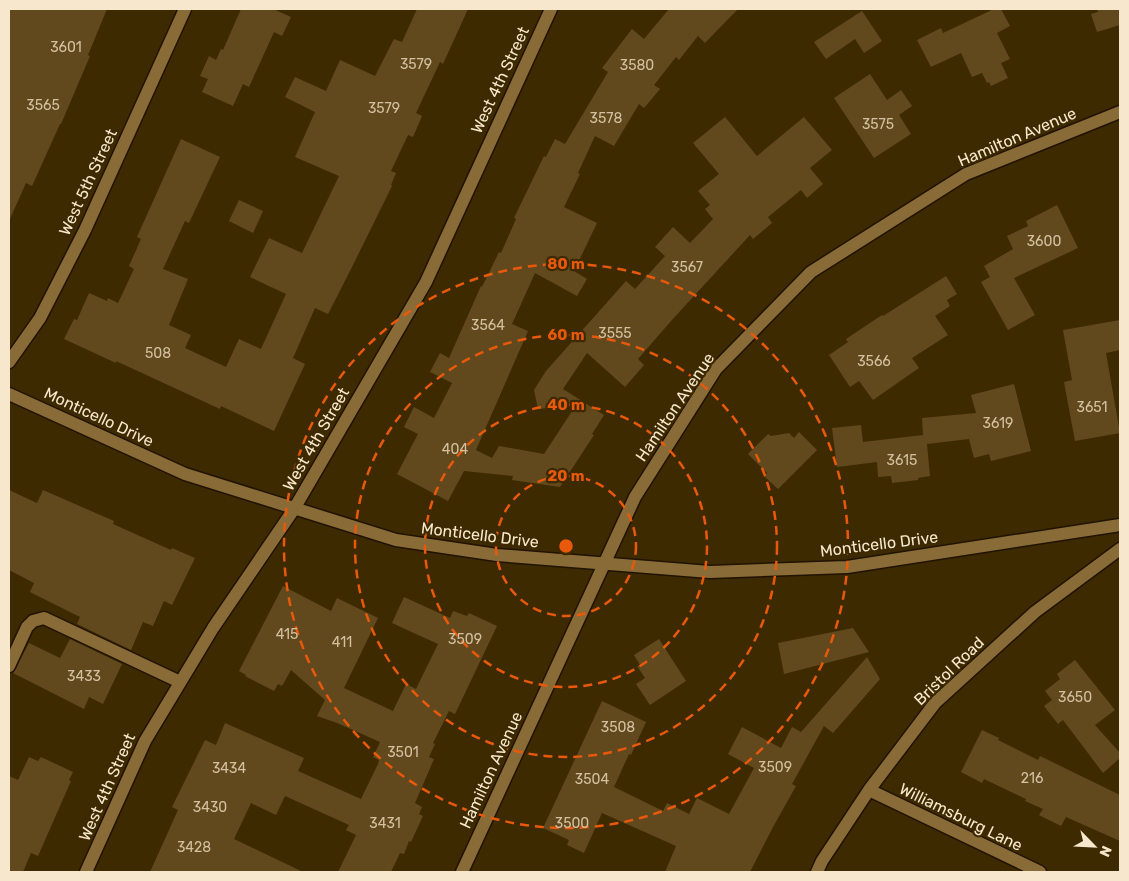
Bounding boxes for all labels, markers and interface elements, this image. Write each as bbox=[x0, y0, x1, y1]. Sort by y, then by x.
street label: West 4th Street bbox=[467, 23, 533, 137]
house number: 3601 bbox=[50, 39, 82, 56]
house number: 3579 bbox=[400, 56, 432, 73]
house number: 3580 bbox=[620, 57, 654, 74]
house number: 3565 bbox=[26, 97, 60, 114]
house number: 3579 bbox=[368, 100, 400, 117]
street label: Hamilton Avenue bbox=[955, 103, 1079, 171]
house number: 3578 bbox=[590, 110, 622, 127]
house number: 3575 bbox=[862, 116, 894, 133]
street label: West 5th Street bbox=[55, 126, 121, 238]
house number: 3600 bbox=[1027, 233, 1061, 250]
text: 80 m bbox=[547, 255, 585, 273]
house number: 3567 bbox=[671, 259, 703, 276]
house number: 3564 bbox=[471, 317, 505, 334]
house number: 3555 bbox=[598, 325, 632, 342]
text: 60 m bbox=[548, 326, 584, 344]
house number: 508 bbox=[145, 345, 171, 362]
street label: Hamilton Avenue bbox=[632, 349, 718, 465]
house number: 3566 bbox=[857, 353, 891, 370]
street label: Monticello Drive bbox=[41, 383, 157, 451]
street label: West 4th Street bbox=[279, 384, 353, 494]
text: 40 m bbox=[547, 396, 585, 414]
house number: 3651 bbox=[1077, 399, 1107, 416]
house number: 3619 bbox=[983, 415, 1013, 432]
house number: 404 bbox=[442, 441, 468, 458]
house number: 3615 bbox=[887, 452, 917, 469]
text: 20 m bbox=[548, 467, 584, 485]
street label: Monticello Drive bbox=[420, 518, 540, 552]
street label: Monticello Drive bbox=[819, 527, 939, 561]
centre of rings bbox=[557, 537, 575, 555]
house number: 415 bbox=[276, 626, 298, 643]
house number: 3509 bbox=[448, 631, 482, 648]
street label: Bristol Road bbox=[910, 633, 988, 709]
house number: 411 bbox=[332, 634, 352, 651]
house number: 3433 bbox=[67, 668, 101, 685]
house number: 3650 bbox=[1058, 689, 1092, 706]
street label: Hamilton Avenue bbox=[456, 708, 526, 832]
house number: 3508 bbox=[601, 719, 635, 736]
street label: West 4th Street bbox=[75, 730, 139, 844]
house number: 3501 bbox=[387, 744, 419, 761]
house number: 3509 bbox=[758, 759, 792, 776]
house number: 3434 bbox=[212, 760, 246, 777]
house number: 216 bbox=[1021, 770, 1043, 787]
house number: 3504 bbox=[575, 771, 609, 788]
street label: Williamsburg Lane bbox=[896, 779, 1026, 855]
house number: 3430 bbox=[193, 799, 227, 816]
house number: 3431 bbox=[369, 815, 401, 832]
house number: 3500 bbox=[555, 815, 589, 832]
north arrow bbox=[1069, 821, 1119, 871]
house number: 3428 bbox=[177, 839, 211, 856]
text: N bbox=[1096, 843, 1115, 859]

